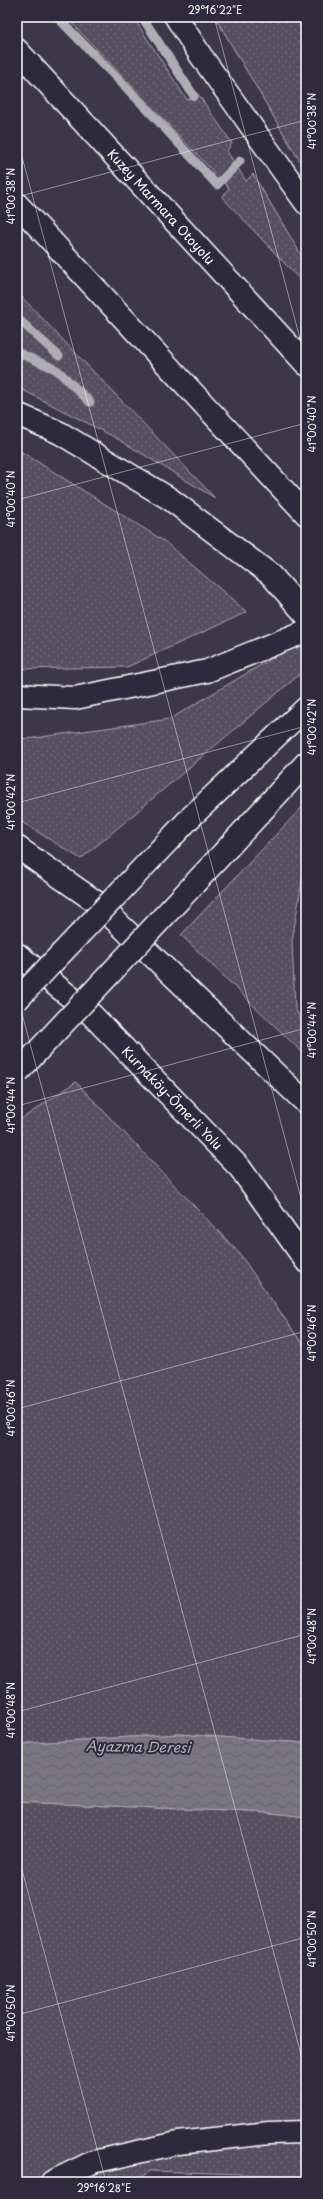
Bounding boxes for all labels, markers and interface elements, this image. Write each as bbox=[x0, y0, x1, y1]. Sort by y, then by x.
text: 29°16'22"E bbox=[188, 2, 242, 17]
text: 41°00'38"N bbox=[304, 93, 319, 149]
street label: Kuzey Marmara Otoyolu bbox=[104, 144, 220, 268]
text: 41°00'38"N bbox=[3, 168, 18, 224]
text: 41°00'40"N bbox=[304, 395, 319, 453]
text: 41°00'40"N bbox=[3, 470, 18, 528]
text: 41°00'42"N bbox=[304, 699, 319, 755]
text: 41°00'42"N bbox=[3, 774, 18, 830]
text: 41°00'44"N bbox=[304, 1002, 319, 1058]
street label: Kurnaköy-Ömerli Yolu bbox=[118, 1042, 227, 1154]
text: 41°00'44"N bbox=[3, 1077, 18, 1133]
text: 41°00'46"N bbox=[304, 1304, 319, 1361]
text: 41°00'46"N bbox=[3, 1379, 18, 1436]
text: 41°00'48"N bbox=[304, 1608, 319, 1664]
text: 41°00'48"N bbox=[3, 1682, 18, 1738]
water label: Ayazma Deresi bbox=[86, 1735, 192, 1758]
text: 41°00'50"N bbox=[304, 1910, 319, 1968]
text: 41°00'50"N bbox=[3, 1984, 18, 2042]
text: 29°16'28"E bbox=[77, 2180, 131, 2195]

